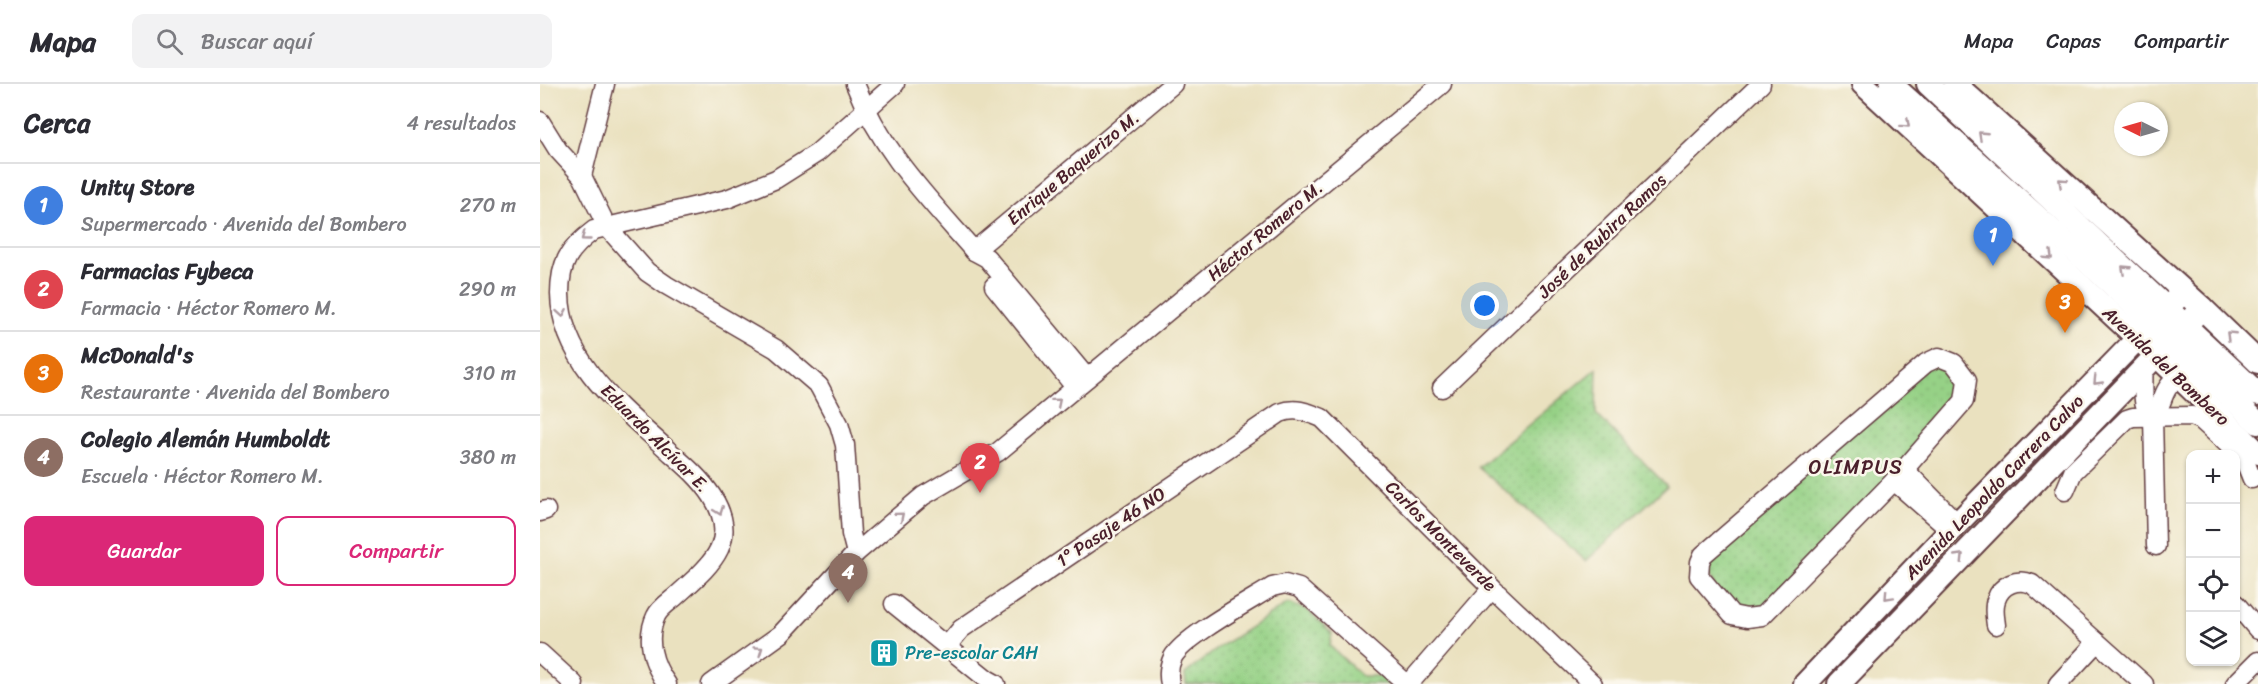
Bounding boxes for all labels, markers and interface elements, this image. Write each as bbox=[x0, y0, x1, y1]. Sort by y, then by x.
search box bbox=[132, 14, 552, 68]
text: Mapa bbox=[30, 17, 96, 66]
text: Buscar aquí bbox=[201, 22, 313, 61]
text: Mapa bbox=[1964, 22, 2013, 60]
text: Capas bbox=[2046, 22, 2101, 60]
text: Compartir bbox=[2134, 22, 2228, 60]
icon: search bbox=[153, 25, 186, 58]
text: Cerca bbox=[24, 100, 90, 146]
street label: Enrique Baquerizo M. bbox=[999, 102, 1147, 234]
north arrow bbox=[2114, 102, 2168, 156]
text: 4 resultados bbox=[407, 106, 516, 141]
one-way arrow bbox=[1899, 117, 1909, 128]
one-way arrow bbox=[1979, 132, 1990, 143]
street label: José de Rubira Ramos bbox=[1529, 165, 1675, 307]
text: Unity Store bbox=[81, 168, 194, 207]
street label: Héctor Romero M. bbox=[1200, 172, 1330, 290]
one-way arrow bbox=[2059, 178, 2069, 189]
text: 1 bbox=[39, 188, 48, 223]
text: 270 m bbox=[460, 188, 516, 223]
text: Supermercado · Avenida del Bombero bbox=[81, 207, 407, 242]
pin: 1 bbox=[1974, 216, 2012, 266]
one-way arrow bbox=[580, 230, 591, 241]
one-way arrow bbox=[2042, 249, 2053, 260]
text: Farmacias Fybeca bbox=[81, 252, 253, 291]
one-way arrow bbox=[2121, 265, 2131, 276]
text: 2 bbox=[38, 272, 49, 307]
text: 290 m bbox=[459, 272, 516, 307]
pin: 3 bbox=[2046, 284, 2084, 333]
text: Farmacia · Héctor Romero M. bbox=[81, 291, 337, 326]
your location bbox=[1470, 291, 1499, 320]
street label: Avenida del Bombero bbox=[2094, 297, 2237, 434]
one-way arrow bbox=[555, 308, 568, 318]
one-way arrow bbox=[2226, 331, 2236, 342]
text: McDonald's bbox=[81, 336, 193, 375]
text: 3 bbox=[38, 356, 49, 391]
text: 310 m bbox=[463, 356, 516, 391]
one-way arrow bbox=[2093, 374, 2104, 384]
text: Restaurante · Avenida del Bombero bbox=[81, 375, 390, 410]
street label: Eduardo Alcívar E. bbox=[593, 376, 717, 500]
street label: Avenida Leopoldo Carrera Calvo bbox=[1896, 387, 2092, 588]
one-way arrow bbox=[1050, 399, 1061, 410]
text: Colegio Alemán Humboldt bbox=[81, 420, 330, 459]
text: 4 bbox=[37, 440, 50, 475]
text: 380 m bbox=[460, 440, 516, 475]
pin: 2 bbox=[960, 444, 1000, 493]
district label: OLIMPUS bbox=[1809, 450, 1903, 485]
map controls bbox=[2186, 450, 2240, 666]
button: + bbox=[2186, 450, 2240, 504]
text: Escuela · Héctor Romero M. bbox=[81, 459, 324, 494]
street label: Carlos Monteverde bbox=[1378, 473, 1505, 600]
street label: 1° Pasaje 46 NO bbox=[1049, 478, 1173, 576]
button: − bbox=[2186, 504, 2240, 558]
one-way arrow bbox=[712, 505, 724, 516]
one-way arrow bbox=[893, 512, 904, 523]
button: Guardar bbox=[24, 516, 264, 586]
button: Compartir bbox=[276, 516, 516, 586]
one-way arrow bbox=[1953, 553, 1964, 564]
pin: 4 bbox=[828, 554, 868, 603]
button: locate bbox=[2186, 558, 2240, 612]
one-way arrow bbox=[1884, 590, 1895, 600]
button: layers bbox=[2186, 612, 2240, 666]
building icon: Pre-escolar CAH bbox=[868, 637, 900, 669]
place label: Pre-escolar CAH bbox=[905, 637, 1039, 669]
one-way arrow bbox=[752, 646, 763, 657]

